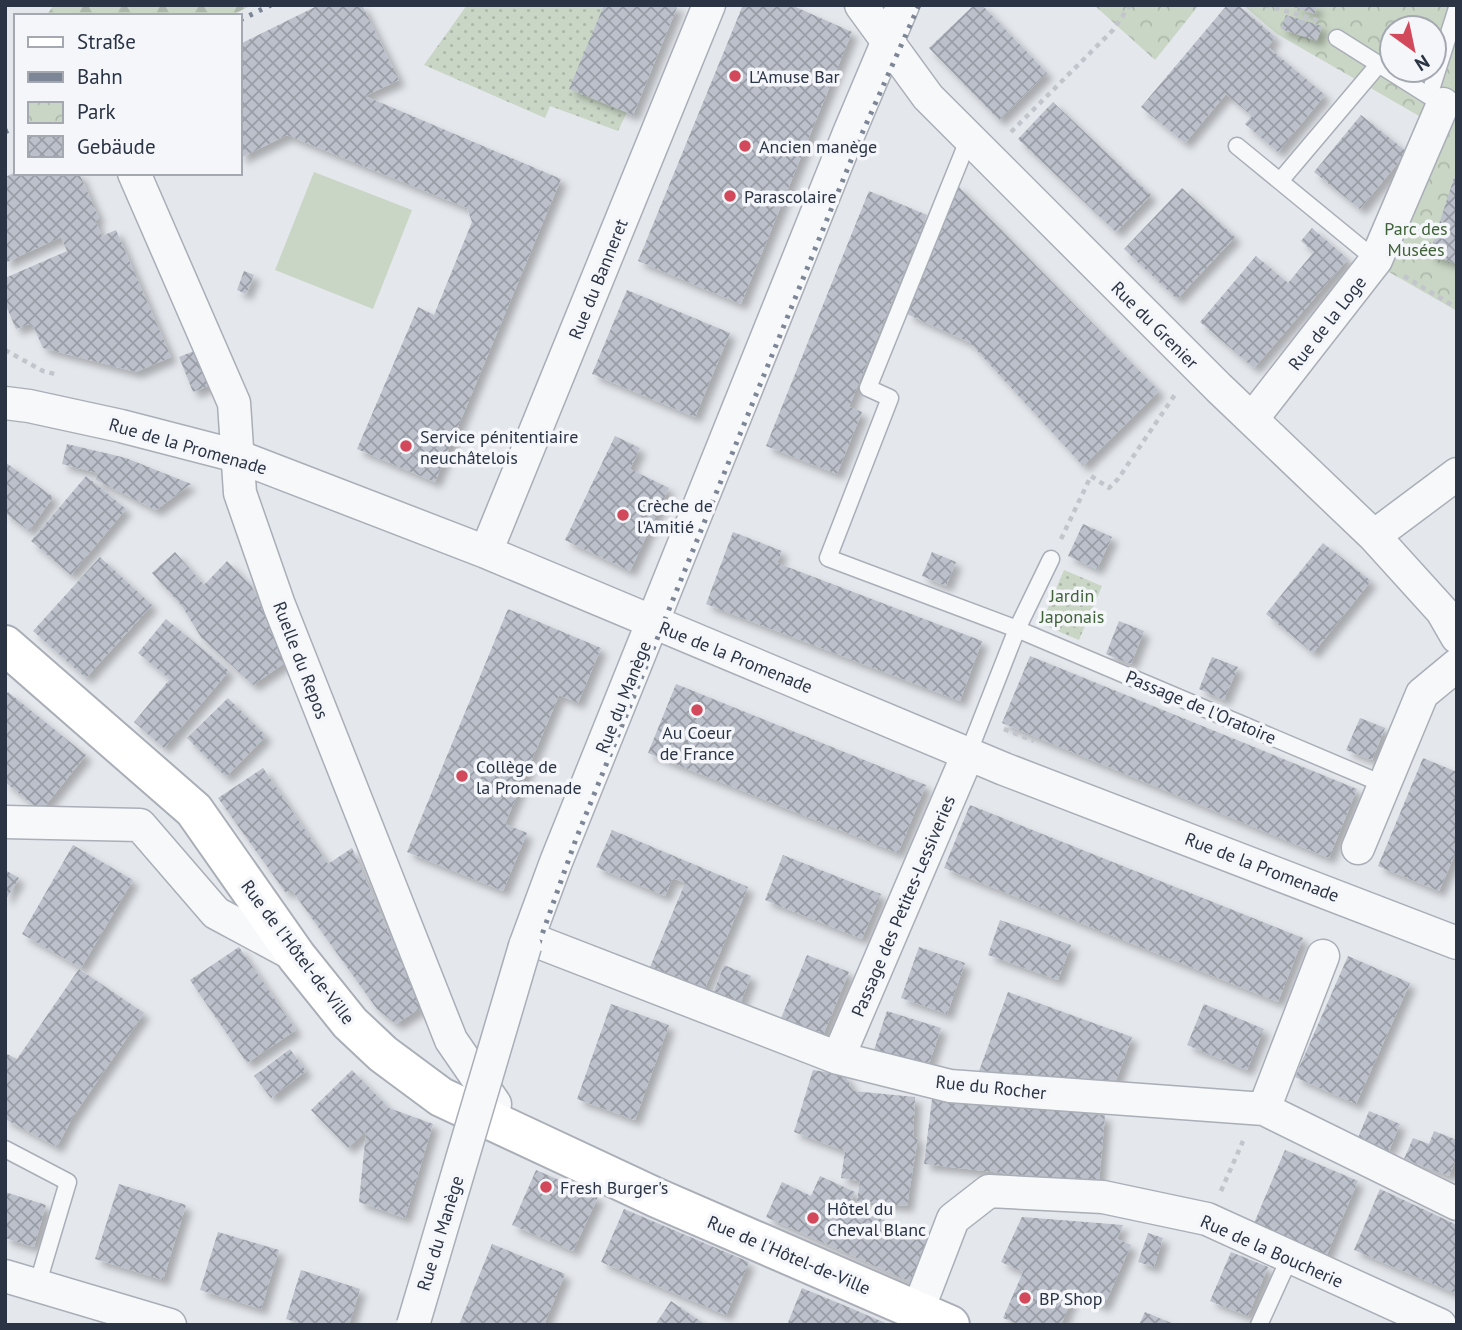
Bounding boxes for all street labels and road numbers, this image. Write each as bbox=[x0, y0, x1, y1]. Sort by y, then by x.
street label: Rue du Banneret bbox=[563, 215, 633, 343]
street label: Rue de la Loge bbox=[1283, 271, 1371, 375]
street label: Rue du Grenier bbox=[1106, 276, 1204, 374]
street label: Rue de la Promenade bbox=[106, 412, 270, 480]
street label: Ruelle du Repos bbox=[268, 598, 334, 722]
street label: Rue de la Promenade bbox=[656, 616, 816, 698]
street label: Rue du Manège bbox=[590, 637, 656, 757]
street label: Passage de l'Oratoire bbox=[1122, 665, 1280, 749]
street label: Passage des Petites-Lessiveries bbox=[846, 792, 960, 1020]
street label: Rue de la Promenade bbox=[1182, 827, 1342, 907]
street label: Rue de l'Hôtel-de-Ville bbox=[236, 875, 360, 1029]
street label: Rue du Rocher bbox=[935, 1070, 1047, 1104]
street label: Rue du Manège bbox=[412, 1173, 468, 1293]
street label: Rue de la Boucherie bbox=[1197, 1209, 1347, 1293]
street label: Rue de l'Hôtel-de-Ville bbox=[704, 1210, 874, 1300]

